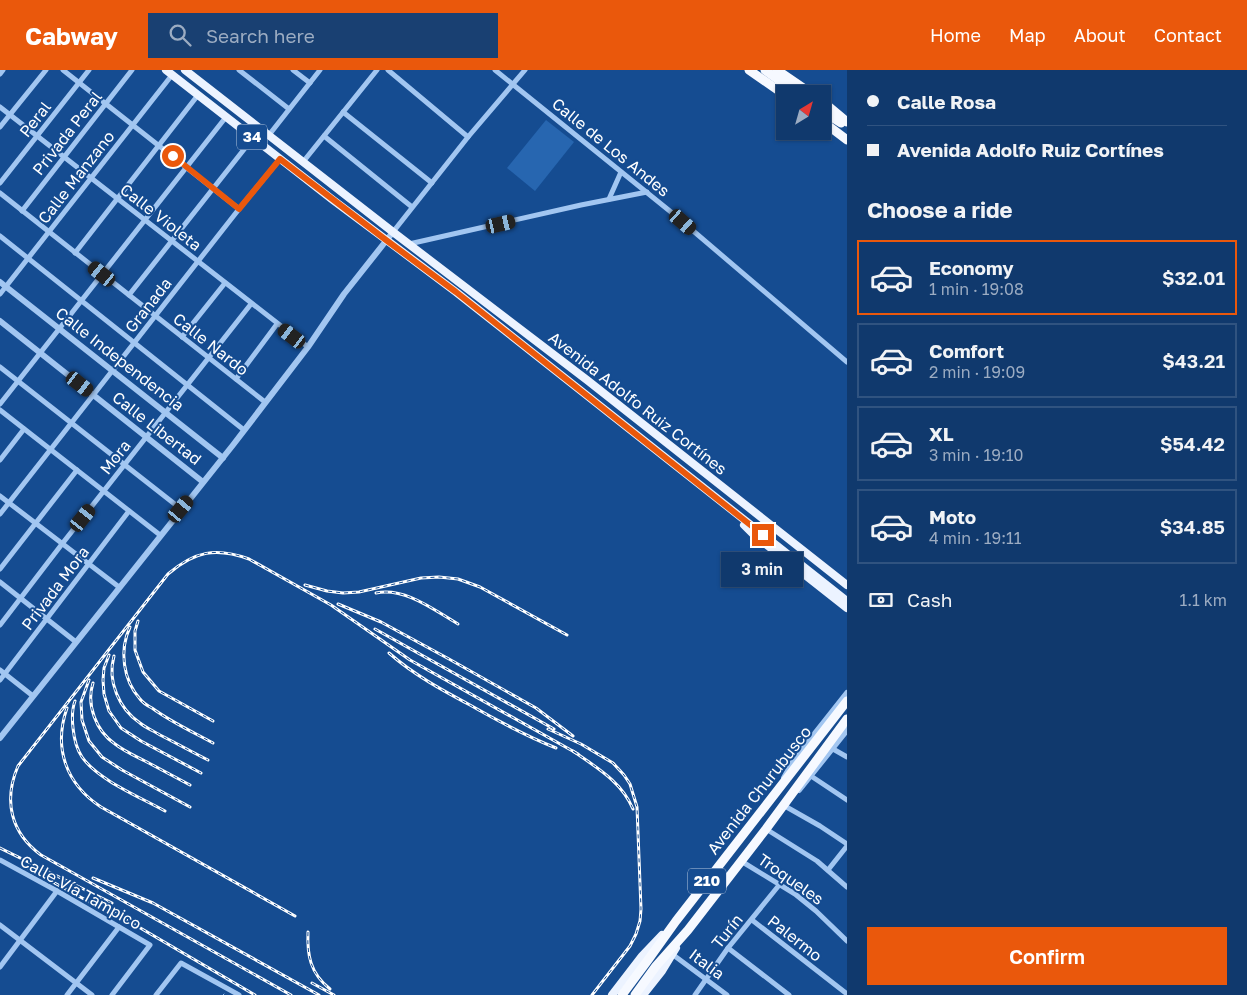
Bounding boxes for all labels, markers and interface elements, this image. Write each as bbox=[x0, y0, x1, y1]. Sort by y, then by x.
search box bbox=[148, 13, 498, 58]
text: Cabway bbox=[25, 21, 118, 50]
icon: search bbox=[166, 21, 194, 49]
text: Search here bbox=[206, 24, 315, 47]
text: Home bbox=[930, 24, 981, 46]
text: Map bbox=[1009, 24, 1046, 46]
text: About bbox=[1074, 24, 1126, 46]
text: Contact bbox=[1154, 24, 1222, 46]
north arrow bbox=[776, 85, 831, 140]
map controls bbox=[776, 85, 831, 140]
street label: Privada Peral bbox=[28, 87, 106, 179]
text: Calle Rosa bbox=[897, 90, 996, 113]
street label: Calle de Los Andes bbox=[548, 93, 674, 201]
street label: Peral bbox=[15, 97, 55, 141]
road number: 34 bbox=[237, 124, 267, 150]
street label: Calle Manzano bbox=[33, 126, 119, 228]
text: Avenida Adolfo Ruiz Cortínes bbox=[897, 138, 1164, 161]
route start bbox=[162, 145, 184, 167]
street label: Calle Violeta bbox=[116, 179, 206, 255]
text: Choose a ride bbox=[867, 196, 1013, 223]
car bbox=[666, 206, 699, 238]
car bbox=[484, 213, 517, 235]
icon: car bbox=[869, 255, 914, 300]
text: Economy bbox=[929, 256, 1014, 279]
car bbox=[85, 259, 118, 289]
text: $32.01 bbox=[1162, 266, 1225, 289]
street label: Granada bbox=[120, 274, 176, 336]
text: 1 min · 19:08 bbox=[929, 279, 1024, 299]
street label: Calle Independencia bbox=[52, 303, 188, 415]
street label: Calle Nardo bbox=[169, 308, 253, 380]
car bbox=[275, 321, 308, 351]
street label: Avenida Adolfo Ruiz Cortínes bbox=[545, 327, 731, 479]
icon: car bbox=[869, 338, 914, 383]
text: Comfort bbox=[929, 339, 1004, 362]
text: $43.21 bbox=[1162, 349, 1225, 372]
text: 2 min · 19:09 bbox=[929, 362, 1025, 382]
car bbox=[63, 369, 96, 399]
street label: Calle Libertad bbox=[108, 387, 206, 469]
icon: car bbox=[869, 421, 914, 466]
text: XL bbox=[929, 422, 954, 445]
text: $54.42 bbox=[1160, 432, 1225, 455]
street label: Mora bbox=[95, 436, 135, 478]
text: 3 min · 19:10 bbox=[929, 445, 1023, 465]
car bbox=[165, 493, 196, 525]
car bbox=[67, 502, 98, 534]
icon: car bbox=[869, 504, 914, 549]
text: Moto bbox=[929, 505, 976, 528]
text: $34.85 bbox=[1160, 515, 1225, 538]
route end bbox=[752, 524, 774, 546]
text: 4 min · 19:11 bbox=[929, 528, 1022, 548]
street label: Privada Mora bbox=[17, 542, 93, 634]
callout: 3 min bbox=[722, 552, 804, 588]
text: 3 min bbox=[741, 559, 783, 579]
icon: cash bbox=[867, 586, 895, 614]
text: Cash bbox=[907, 588, 952, 611]
text: 1.1 km bbox=[1179, 590, 1227, 610]
street label: Avenida Churubusco bbox=[703, 722, 815, 858]
street label: Troqueles bbox=[754, 849, 828, 909]
street label: Calle Vía Tampico bbox=[17, 850, 145, 934]
road number: 210 bbox=[688, 868, 726, 894]
street label: Turín bbox=[707, 910, 747, 952]
street label: Palermo bbox=[764, 911, 826, 965]
button: Confirm bbox=[867, 927, 1227, 985]
street label: Italia bbox=[685, 944, 729, 984]

